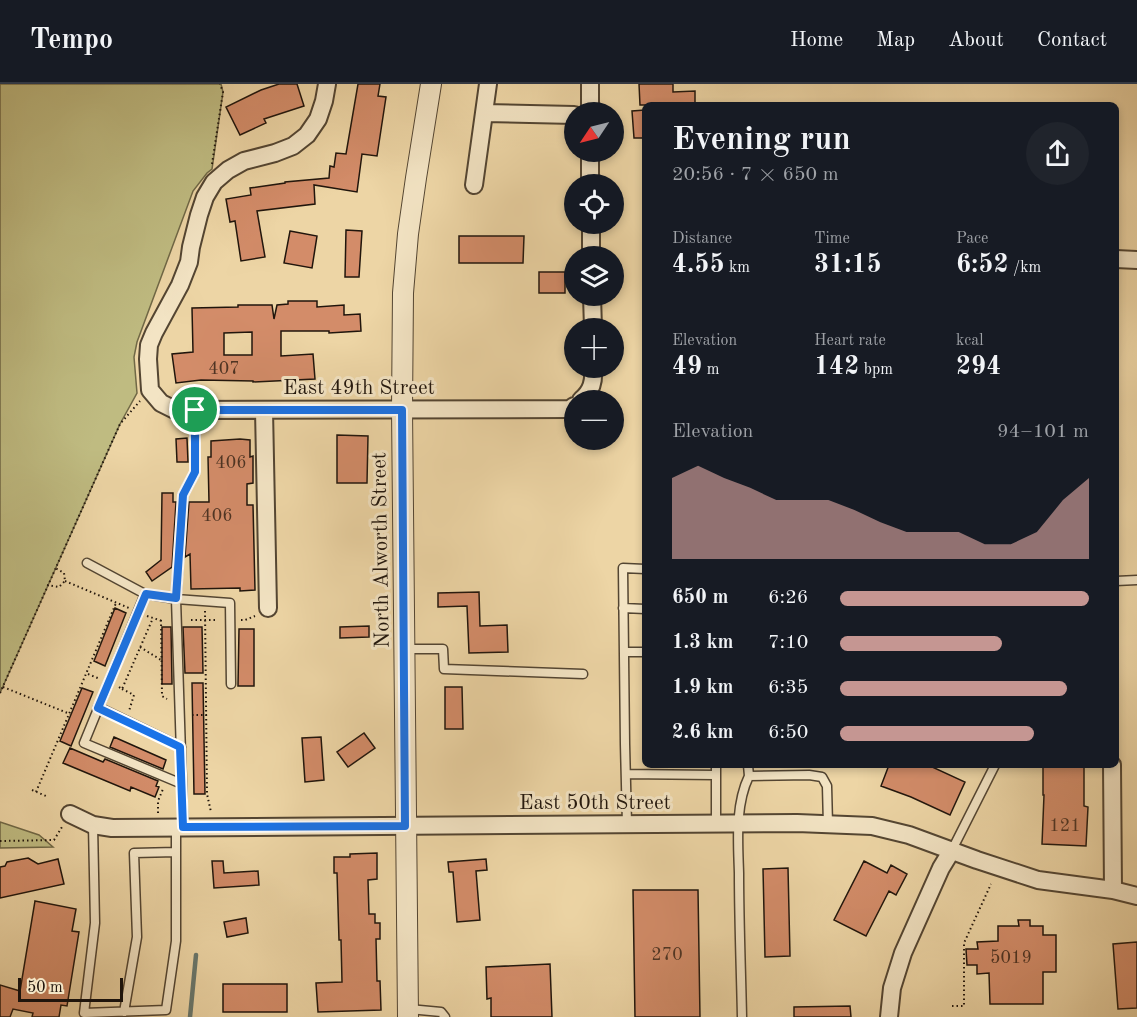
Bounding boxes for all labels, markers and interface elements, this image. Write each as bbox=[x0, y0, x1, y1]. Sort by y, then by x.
text: Tempo bbox=[30, 27, 113, 55]
text: Home bbox=[790, 30, 843, 51]
text: Map bbox=[876, 30, 915, 51]
text: About bbox=[948, 30, 1004, 51]
text: Contact bbox=[1037, 30, 1107, 51]
north arrow bbox=[564, 102, 624, 162]
map controls bbox=[564, 102, 624, 450]
button: share bbox=[1026, 122, 1089, 185]
text: Evening run bbox=[672, 124, 851, 157]
text: 20:56 · 7 × 650 m bbox=[672, 165, 839, 185]
button: locate bbox=[564, 174, 624, 234]
text: Distance bbox=[672, 231, 732, 247]
text: Time bbox=[814, 231, 850, 247]
text: Pace bbox=[956, 231, 988, 247]
button: layers bbox=[564, 246, 624, 306]
text: 4.55 bbox=[672, 252, 725, 278]
text: 31:15 bbox=[814, 252, 882, 278]
text: 6:52 bbox=[956, 252, 1009, 278]
text: km bbox=[725, 260, 750, 276]
text: /km bbox=[1009, 260, 1041, 276]
button: + bbox=[564, 318, 624, 378]
text: Elevation bbox=[672, 333, 737, 349]
text: Heart rate bbox=[814, 333, 886, 349]
text: kcal bbox=[956, 333, 984, 349]
text: 49 bbox=[672, 354, 702, 380]
text: 142 bbox=[814, 354, 859, 380]
text: 294 bbox=[956, 354, 1001, 380]
house number: 407 bbox=[208, 360, 240, 378]
text: m bbox=[702, 362, 719, 378]
text: bpm bbox=[859, 362, 893, 378]
street label: East 49th Street bbox=[283, 378, 435, 399]
pin bbox=[169, 384, 220, 435]
button: − bbox=[564, 390, 624, 450]
icon: arrive bbox=[178, 393, 211, 426]
text: Elevation bbox=[672, 422, 753, 442]
text: 94–101 m bbox=[997, 422, 1089, 442]
street label: North Alworth Street bbox=[369, 452, 394, 648]
house number: 406 bbox=[215, 454, 247, 472]
house number: 406 bbox=[201, 507, 233, 525]
text: 650 m bbox=[672, 588, 728, 608]
text: 6:26 bbox=[768, 588, 808, 608]
text: 1.3 km bbox=[672, 633, 734, 653]
text: 7:10 bbox=[768, 633, 808, 653]
text: 1.9 km bbox=[672, 678, 734, 698]
text: 6:35 bbox=[768, 678, 808, 698]
text: 2.6 km bbox=[672, 723, 734, 743]
text: 6:50 bbox=[768, 723, 808, 743]
street label: East 50th Street bbox=[519, 793, 671, 814]
house number: 121 bbox=[1049, 817, 1081, 835]
house number: 270 bbox=[651, 946, 683, 964]
house number: 5019 bbox=[990, 949, 1032, 967]
scale bar bbox=[18, 975, 123, 1002]
text: 50 m bbox=[27, 980, 63, 996]

